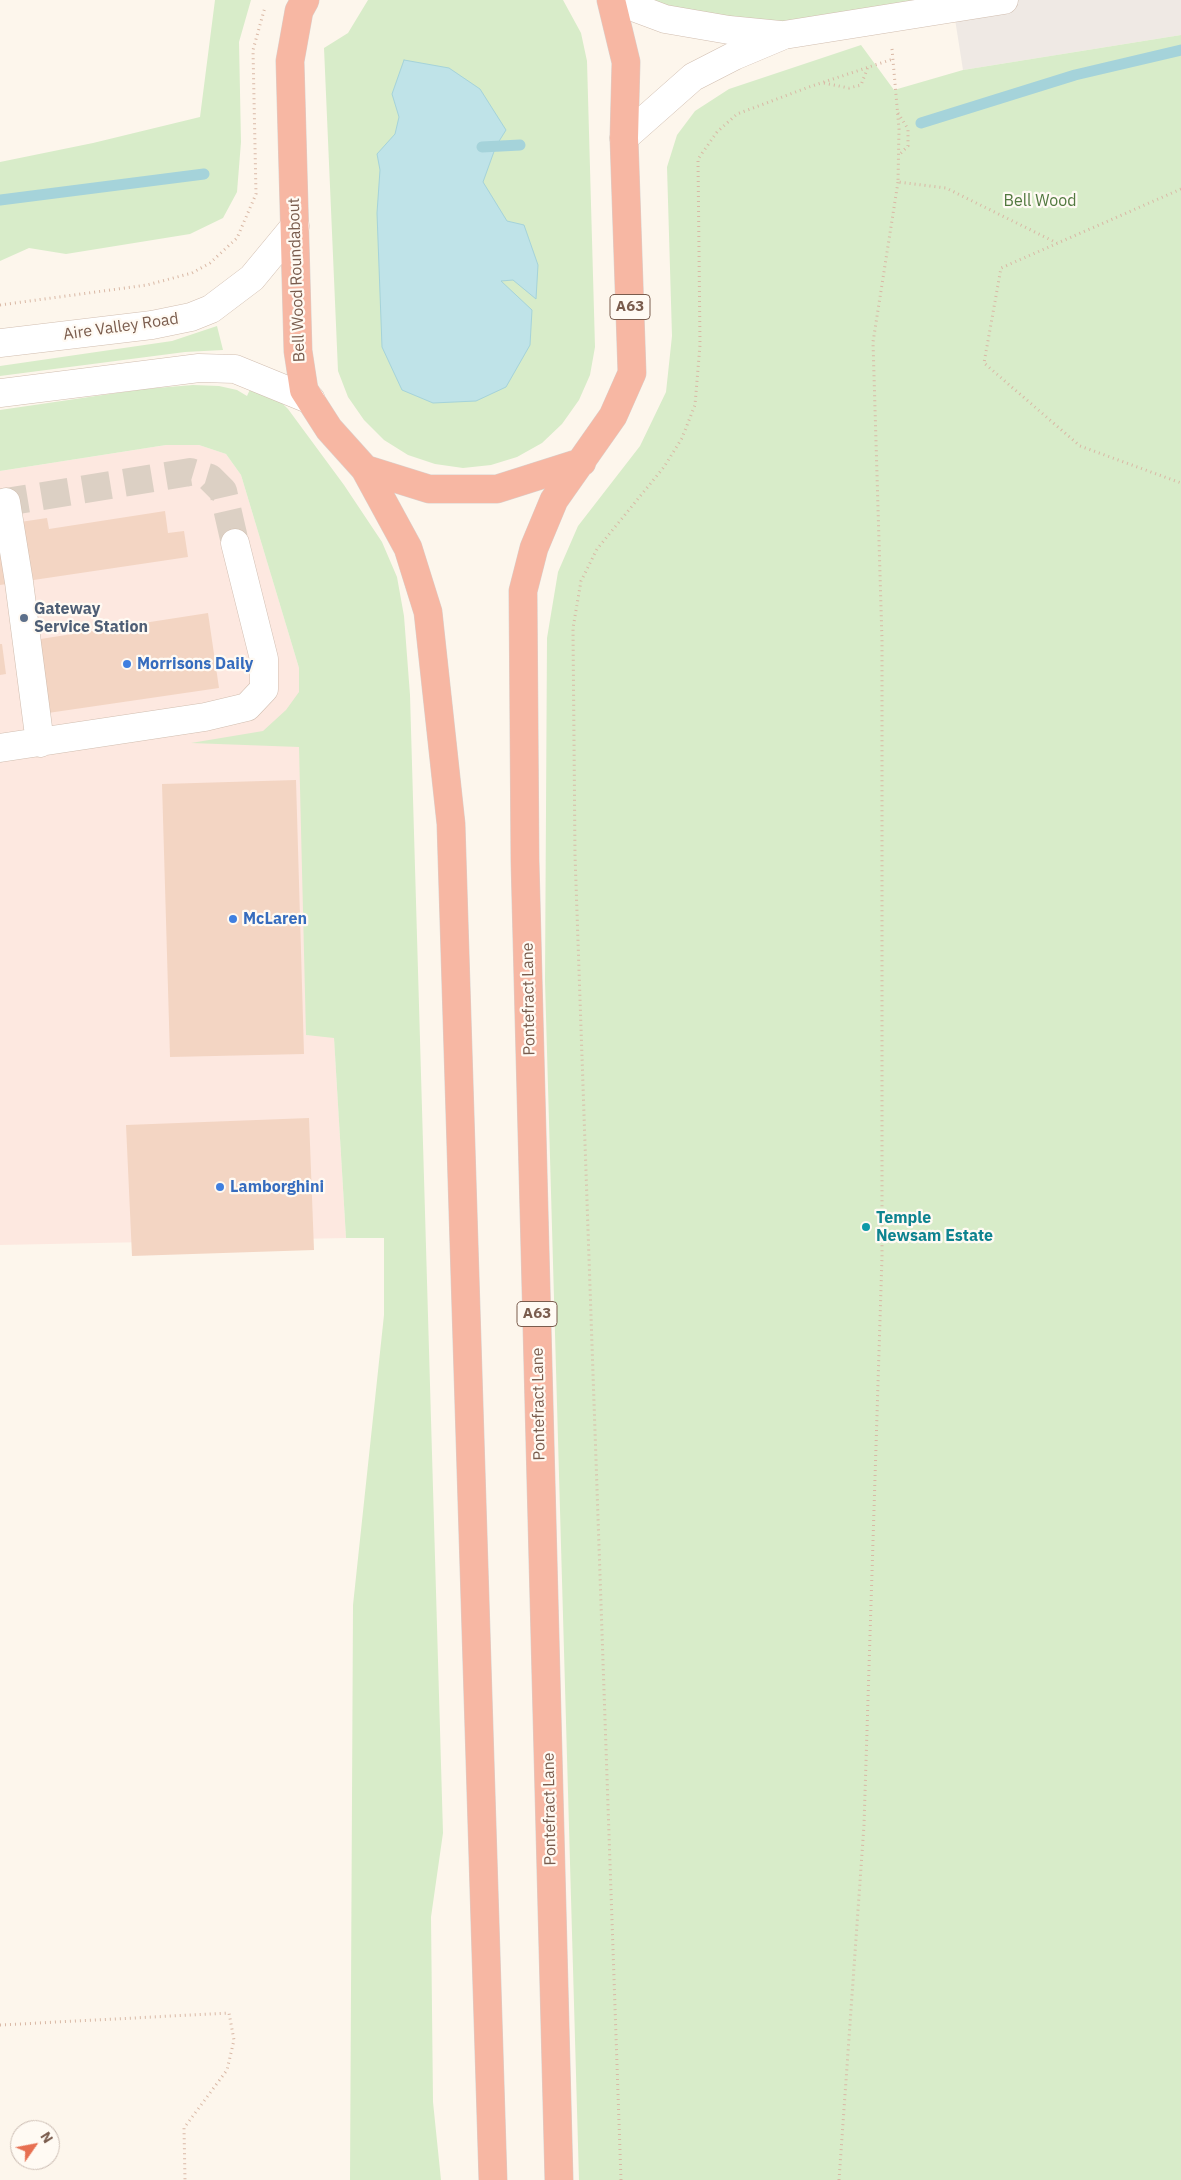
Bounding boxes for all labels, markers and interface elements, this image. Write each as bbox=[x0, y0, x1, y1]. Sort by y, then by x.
park label: Bell Wood bbox=[1004, 191, 1076, 211]
street label: Bell Wood Roundabout bbox=[285, 197, 309, 363]
road number: A63 bbox=[610, 294, 650, 320]
street label: Aire Valley Road bbox=[62, 309, 180, 345]
place label: Gateway Service Station bbox=[34, 599, 148, 637]
marker: Gateway Service Station bbox=[18, 612, 30, 624]
place label: Morrisons Daily bbox=[137, 654, 253, 674]
marker: Morrisons Daily bbox=[121, 658, 133, 670]
place label: McLaren bbox=[243, 909, 307, 929]
marker: McLaren bbox=[227, 913, 239, 925]
street label: Pontefract Lane bbox=[518, 942, 540, 1056]
place label: Lamborghini bbox=[230, 1177, 324, 1197]
marker: Lamborghini bbox=[214, 1181, 226, 1193]
place label: Temple Newsam Estate bbox=[876, 1208, 993, 1246]
marker: Temple Newsam Estate bbox=[860, 1221, 872, 1233]
road number: A63 bbox=[517, 1302, 557, 1326]
street label: Pontefract Lane bbox=[528, 1347, 550, 1461]
street label: Pontefract Lane bbox=[539, 1752, 561, 1866]
north arrow bbox=[10, 2120, 60, 2170]
text: N bbox=[36, 2128, 57, 2147]

